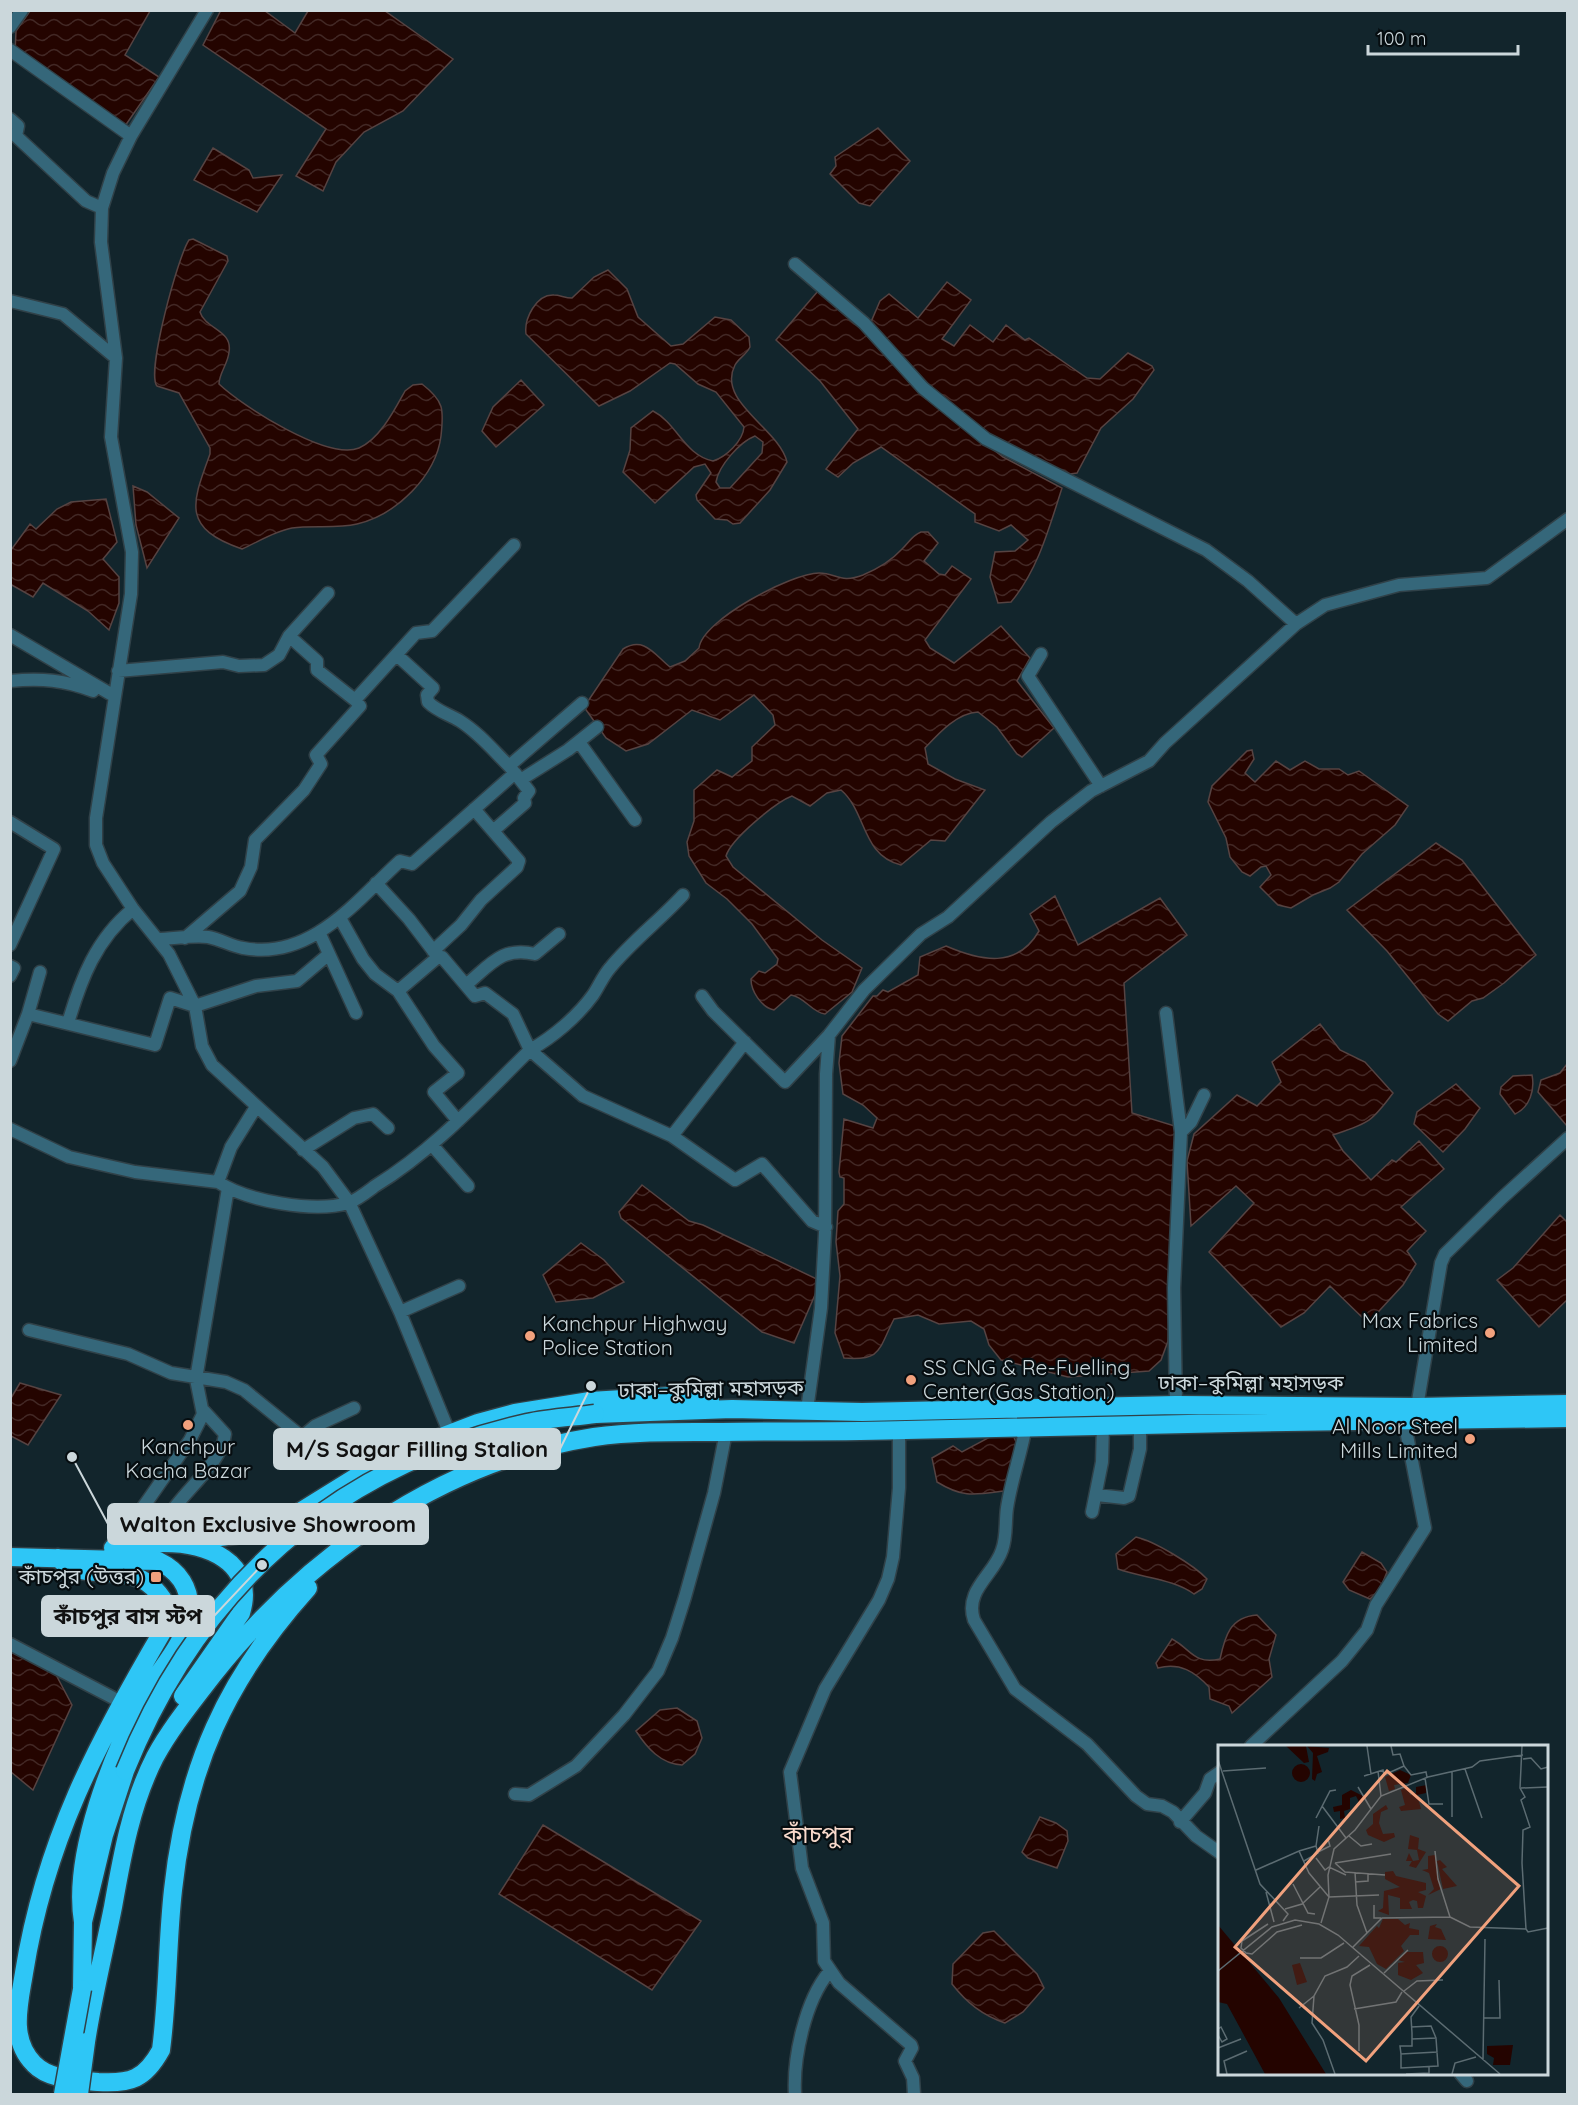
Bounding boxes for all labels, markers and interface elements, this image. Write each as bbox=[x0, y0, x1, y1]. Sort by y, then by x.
scale bar bbox=[1368, 18, 1518, 56]
text: 100 m bbox=[1377, 27, 1426, 50]
place label: Max Fabrics Limited bbox=[1362, 1307, 1478, 1357]
place label: Kanchpur Highway Police Station bbox=[542, 1310, 728, 1360]
marker: Max Fabrics Limited bbox=[1483, 1326, 1497, 1340]
marker: Kanchpur Highway Police Station bbox=[523, 1329, 537, 1343]
place label: SS CNG & Re-Fuelling Center(Gas Station) bbox=[923, 1354, 1130, 1404]
street label: ঢাকা–কুমিল্লা মহাসড়ক bbox=[1157, 1369, 1345, 1395]
street label: ঢাকা–কুমিল্লা মহাসড়ক bbox=[617, 1373, 805, 1403]
marker: SS CNG & Re-Fuelling Center(Gas Station) bbox=[904, 1373, 918, 1387]
place label: Al Noor Steel Mills Limited bbox=[1332, 1413, 1458, 1463]
marker: Kanchpur Kacha Bazar bbox=[181, 1418, 195, 1432]
callout: M/S Sagar Filling Stalion bbox=[274, 1429, 560, 1469]
marker: Al Noor Steel Mills Limited bbox=[1463, 1432, 1477, 1446]
place label: Kanchpur Kacha Bazar bbox=[125, 1433, 251, 1483]
text: M/S Sagar Filling Stalion bbox=[286, 1435, 548, 1463]
callout: Walton Exclusive Showroom bbox=[108, 1504, 428, 1544]
text: Walton Exclusive Showroom bbox=[120, 1510, 416, 1538]
place label: কাঁচপুর (উত্তর) bbox=[18, 1563, 144, 1589]
marker: কাঁচপুর (উত্তর) bbox=[149, 1570, 163, 1584]
callout: কাঁচপুর বাস স্টপ bbox=[42, 1596, 214, 1636]
text: কাঁচপুর বাস স্টপ bbox=[53, 1602, 203, 1630]
inset map bbox=[1218, 1745, 1548, 2075]
district label: কাঁচপুর bbox=[782, 1819, 854, 1849]

